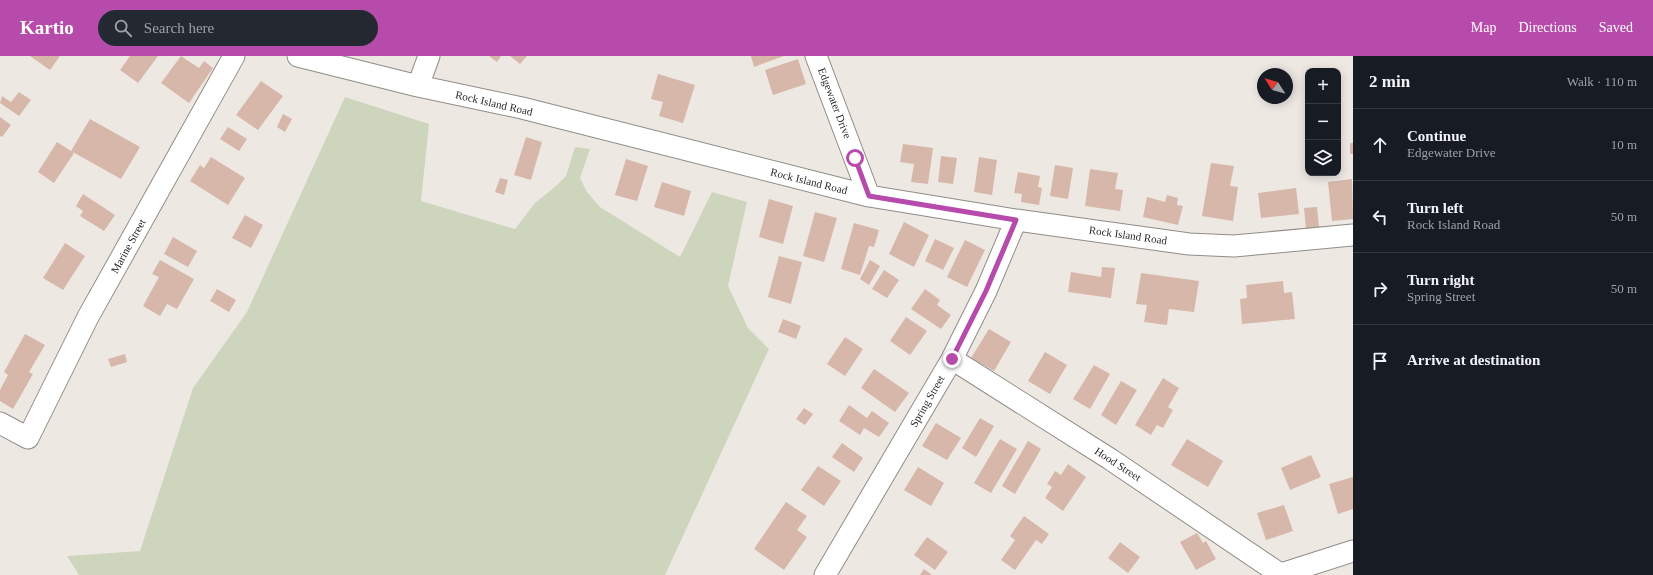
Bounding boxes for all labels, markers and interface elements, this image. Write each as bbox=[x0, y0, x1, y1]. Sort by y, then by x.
search box bbox=[98, 10, 378, 46]
text: Kartio bbox=[20, 17, 74, 38]
icon: search bbox=[112, 17, 134, 39]
text: Search here bbox=[144, 20, 214, 36]
text: Map bbox=[1471, 20, 1496, 35]
text: Directions bbox=[1518, 20, 1577, 35]
text: Saved bbox=[1599, 20, 1633, 35]
street label: Edgewater Drive bbox=[816, 66, 854, 140]
north arrow bbox=[1257, 68, 1293, 104]
map controls bbox=[1305, 68, 1341, 176]
button: + bbox=[1305, 68, 1341, 104]
text: 2 min bbox=[1369, 72, 1410, 91]
text: Walk · 110 m bbox=[1567, 74, 1637, 89]
street label: Rock Island Road bbox=[454, 88, 534, 118]
button: − bbox=[1305, 104, 1341, 140]
text: Continue bbox=[1407, 128, 1466, 144]
icon: ahead bbox=[1369, 134, 1391, 156]
text: 10 m bbox=[1611, 137, 1637, 152]
button: layers bbox=[1305, 140, 1341, 176]
text: Edgewater Drive bbox=[1407, 145, 1495, 160]
route start bbox=[846, 149, 864, 167]
street label: Rock Island Road bbox=[769, 166, 849, 196]
text: Turn left bbox=[1407, 200, 1464, 216]
icon: left bbox=[1369, 206, 1391, 228]
text: 50 m bbox=[1611, 209, 1637, 224]
street label: Marine Street bbox=[108, 217, 148, 275]
text: Rock Island Road bbox=[1407, 217, 1500, 232]
street label: Rock Island Road bbox=[1088, 224, 1168, 246]
text: Turn right bbox=[1407, 272, 1474, 288]
icon: right bbox=[1369, 278, 1391, 300]
text: 50 m bbox=[1611, 281, 1637, 296]
text: Spring Street bbox=[1407, 289, 1475, 304]
route end bbox=[943, 350, 961, 368]
icon: arrive bbox=[1369, 350, 1391, 372]
text: Arrive at destination bbox=[1407, 352, 1540, 368]
street label: Spring Street bbox=[907, 373, 947, 429]
street label: Hood Street bbox=[1093, 445, 1143, 483]

